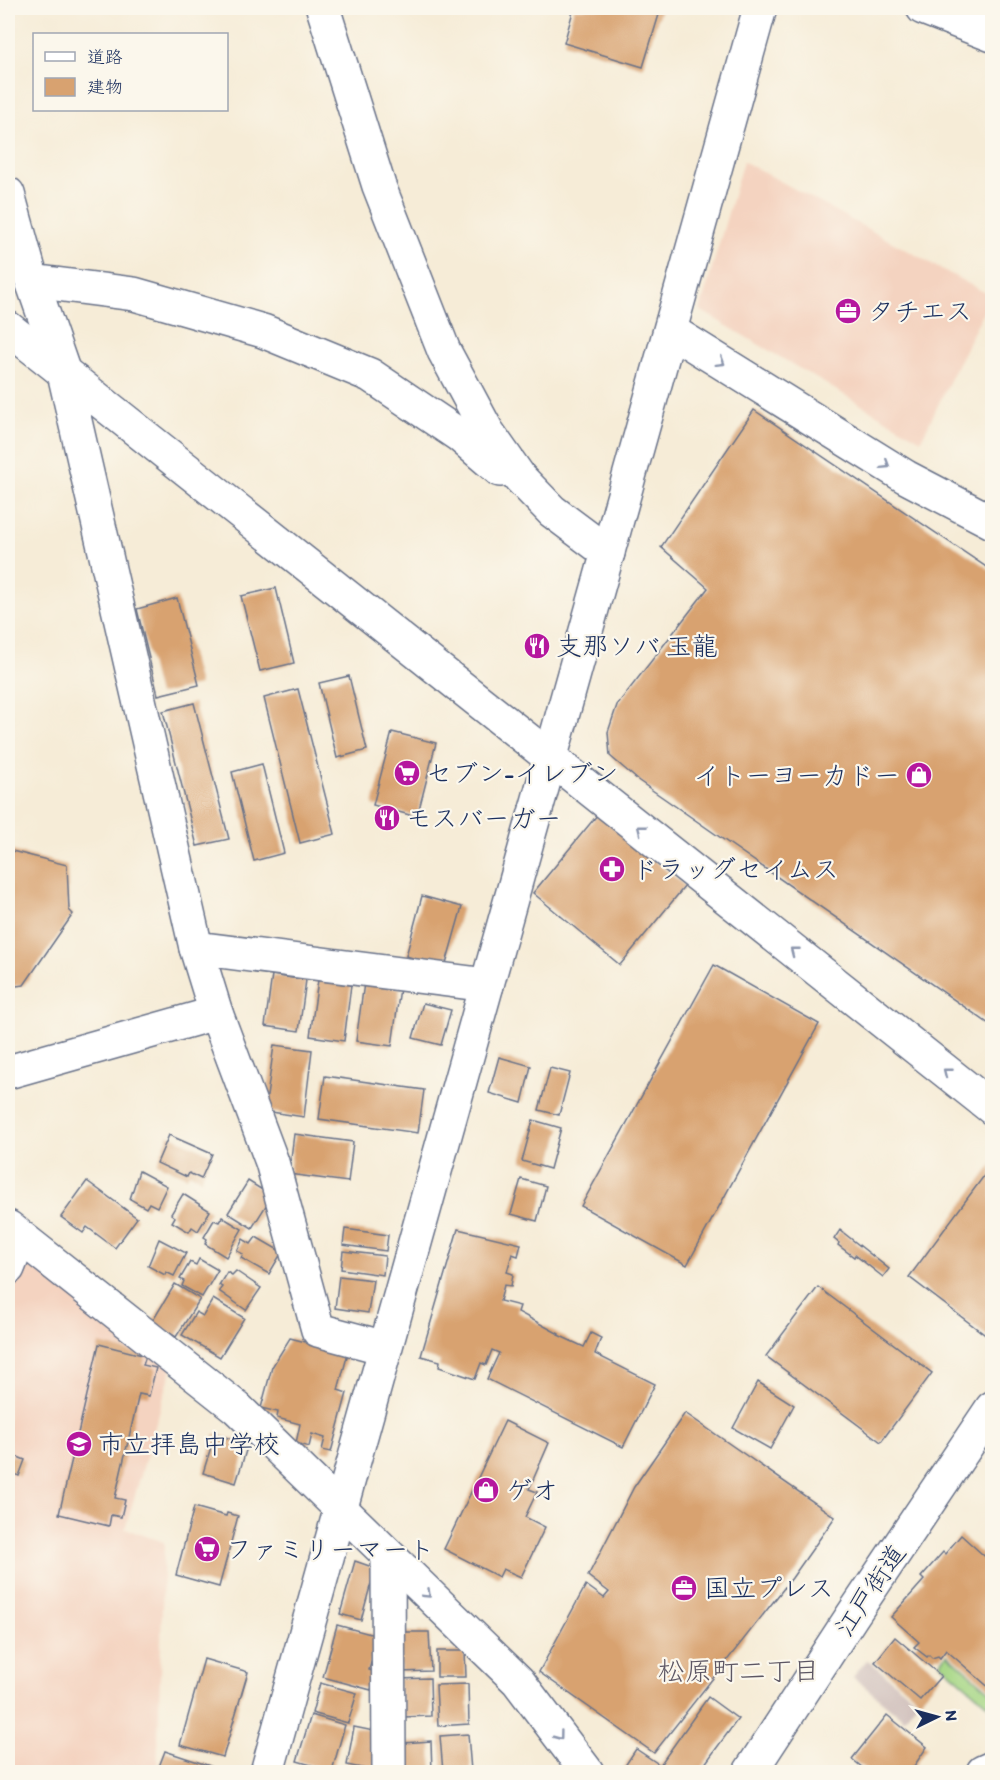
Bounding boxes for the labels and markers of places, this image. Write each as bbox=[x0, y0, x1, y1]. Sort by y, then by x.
place label: タチエス bbox=[868, 295, 972, 327]
office icon: タチエス bbox=[833, 296, 863, 326]
place label: 支那ソバ 玉龍 bbox=[556, 630, 718, 662]
restaurant icon: 支那ソバ 玉龍 bbox=[522, 631, 552, 661]
place label: セブン-イレブン bbox=[426, 757, 618, 789]
supermarket icon: セブン-イレブン bbox=[392, 758, 422, 788]
place label: イトーヨーカドー bbox=[694, 759, 900, 791]
shop icon: イトーヨーカドー bbox=[904, 760, 934, 790]
place label: モスバーガー bbox=[406, 802, 561, 834]
restaurant icon: モスバーガー bbox=[372, 803, 402, 833]
place label: ドラッグセイムス bbox=[632, 853, 839, 885]
pharmacy icon: ドラッグセイムス bbox=[597, 854, 627, 884]
place label: 市立拝島中学校 bbox=[98, 1428, 280, 1460]
school or university icon: 市立拝島中学校 bbox=[64, 1429, 94, 1459]
place label: ゲオ bbox=[506, 1474, 558, 1506]
shop icon: ゲオ bbox=[471, 1475, 501, 1505]
place label: ファミリーマート bbox=[226, 1533, 435, 1565]
supermarket icon: ファミリーマート bbox=[192, 1534, 222, 1564]
place label: 国立プレス bbox=[704, 1572, 834, 1604]
office icon: 国立プレス bbox=[669, 1573, 699, 1603]

